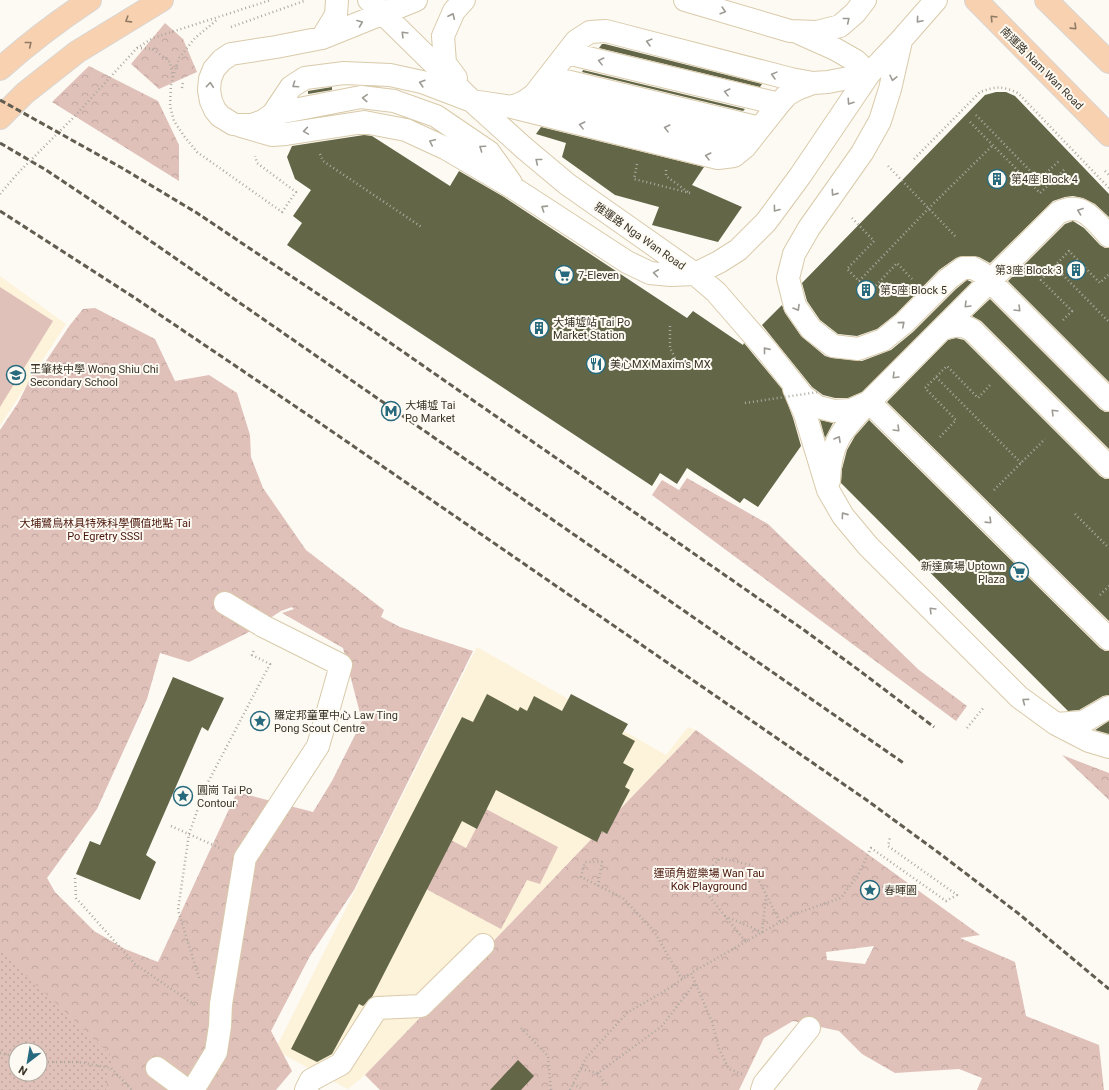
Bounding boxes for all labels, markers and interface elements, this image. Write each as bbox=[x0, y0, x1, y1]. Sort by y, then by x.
one-way arrow bbox=[719, 6, 726, 15]
one-way arrow bbox=[447, 13, 455, 20]
one-way arrow bbox=[916, 15, 923, 23]
one-way arrow bbox=[990, 15, 998, 23]
one-way arrow bbox=[125, 16, 132, 23]
one-way arrow bbox=[842, 18, 850, 25]
one-way arrow bbox=[356, 20, 363, 28]
one-way arrow bbox=[1069, 22, 1077, 30]
street label: 南運路 Nam Wan Road bbox=[998, 24, 1086, 112]
one-way arrow bbox=[401, 31, 409, 39]
one-way arrow bbox=[645, 38, 652, 47]
one-way arrow bbox=[25, 41, 32, 48]
one-way arrow bbox=[598, 57, 605, 66]
one-way arrow bbox=[771, 71, 778, 80]
one-way arrow bbox=[889, 75, 897, 81]
one-way arrow bbox=[419, 79, 426, 88]
one-way arrow bbox=[293, 80, 300, 87]
one-way arrow bbox=[206, 81, 215, 88]
one-way arrow bbox=[724, 88, 730, 96]
one-way arrow bbox=[362, 94, 368, 103]
one-way arrow bbox=[847, 98, 855, 105]
one-way arrow bbox=[579, 121, 585, 129]
one-way arrow bbox=[664, 124, 670, 132]
one-way arrow bbox=[303, 126, 309, 135]
one-way arrow bbox=[429, 139, 437, 147]
one-way arrow bbox=[479, 145, 486, 153]
one-way arrow bbox=[705, 152, 711, 160]
one-way arrow bbox=[536, 158, 543, 165]
building icon: 第4座 Block 4 bbox=[986, 168, 1008, 190]
place label: 第4座 Block 4 bbox=[1011, 173, 1078, 186]
one-way arrow bbox=[832, 188, 839, 195]
street label: 雅運路 Nga Wan Road bbox=[592, 200, 688, 273]
one-way arrow bbox=[773, 204, 780, 211]
one-way arrow bbox=[541, 205, 548, 213]
one-way arrow bbox=[1077, 207, 1084, 215]
building icon: 第3座 Block 3 bbox=[1065, 259, 1087, 281]
supermarket icon: 7-Eleven bbox=[553, 264, 575, 286]
place label: 第3座 Block 3 bbox=[995, 264, 1062, 277]
place label: 7-Eleven bbox=[578, 269, 619, 282]
one-way arrow bbox=[653, 269, 659, 278]
building icon: 第5座 Block 5 bbox=[855, 279, 877, 301]
place label: 第5座 Block 5 bbox=[880, 284, 947, 297]
one-way arrow bbox=[964, 300, 971, 308]
one-way arrow bbox=[793, 304, 800, 311]
one-way arrow bbox=[1013, 304, 1021, 312]
place label: 大埔墟站 Tai Po Market Station bbox=[553, 316, 630, 342]
building icon: 大埔墟站 Tai Po Market Station bbox=[528, 317, 550, 339]
one-way arrow bbox=[898, 321, 905, 328]
one-way arrow bbox=[764, 347, 771, 355]
restaurant icon: 美心MX Maxim's MX bbox=[585, 353, 607, 375]
place label: 美心MX Maxim's MX bbox=[610, 358, 711, 371]
place label: 王肇枝中學 Wong Shiu Chi Secondary School bbox=[30, 363, 159, 389]
school or university icon: 王肇枝中學 Wong Shiu Chi Secondary School bbox=[5, 364, 27, 386]
one-way arrow bbox=[892, 371, 900, 379]
place label: 大埔墟 Tai Po Market bbox=[405, 399, 455, 425]
metro station icon: 大埔墟 Tai Po Market bbox=[380, 400, 402, 422]
one-way arrow bbox=[1051, 409, 1059, 417]
one-way arrow bbox=[892, 424, 900, 432]
one-way arrow bbox=[834, 436, 841, 443]
one-way arrow bbox=[842, 513, 849, 520]
one-way arrow bbox=[984, 516, 992, 524]
park label: 大埔鷺鳥林具特殊科學價值地點 Tai Po Egretry SSSI bbox=[19, 517, 191, 543]
place label: 新達廣場 Uptown Plaza bbox=[921, 560, 1005, 586]
supermarket icon: 新達廣場 Uptown Plaza bbox=[1008, 561, 1030, 583]
one-way arrow bbox=[929, 607, 937, 615]
one-way arrow bbox=[1023, 699, 1030, 706]
place label: 羅定邦童軍中心 Law Ting Pong Scout Centre bbox=[274, 709, 398, 735]
place icon: 羅定邦童軍中心 Law Ting Pong Scout Centre bbox=[249, 710, 271, 732]
place label: 圓崗 Tai Po Contour bbox=[197, 784, 252, 810]
place icon: 圓崗 Tai Po Contour bbox=[172, 785, 194, 807]
park label: 運頭角遊樂場 Wan Tau Kok Playground bbox=[654, 867, 764, 893]
place icon: 春暉園 bbox=[859, 879, 881, 901]
place label: 春暉園 bbox=[884, 884, 917, 897]
north arrow bbox=[8, 1042, 48, 1082]
text: N bbox=[16, 1062, 30, 1078]

